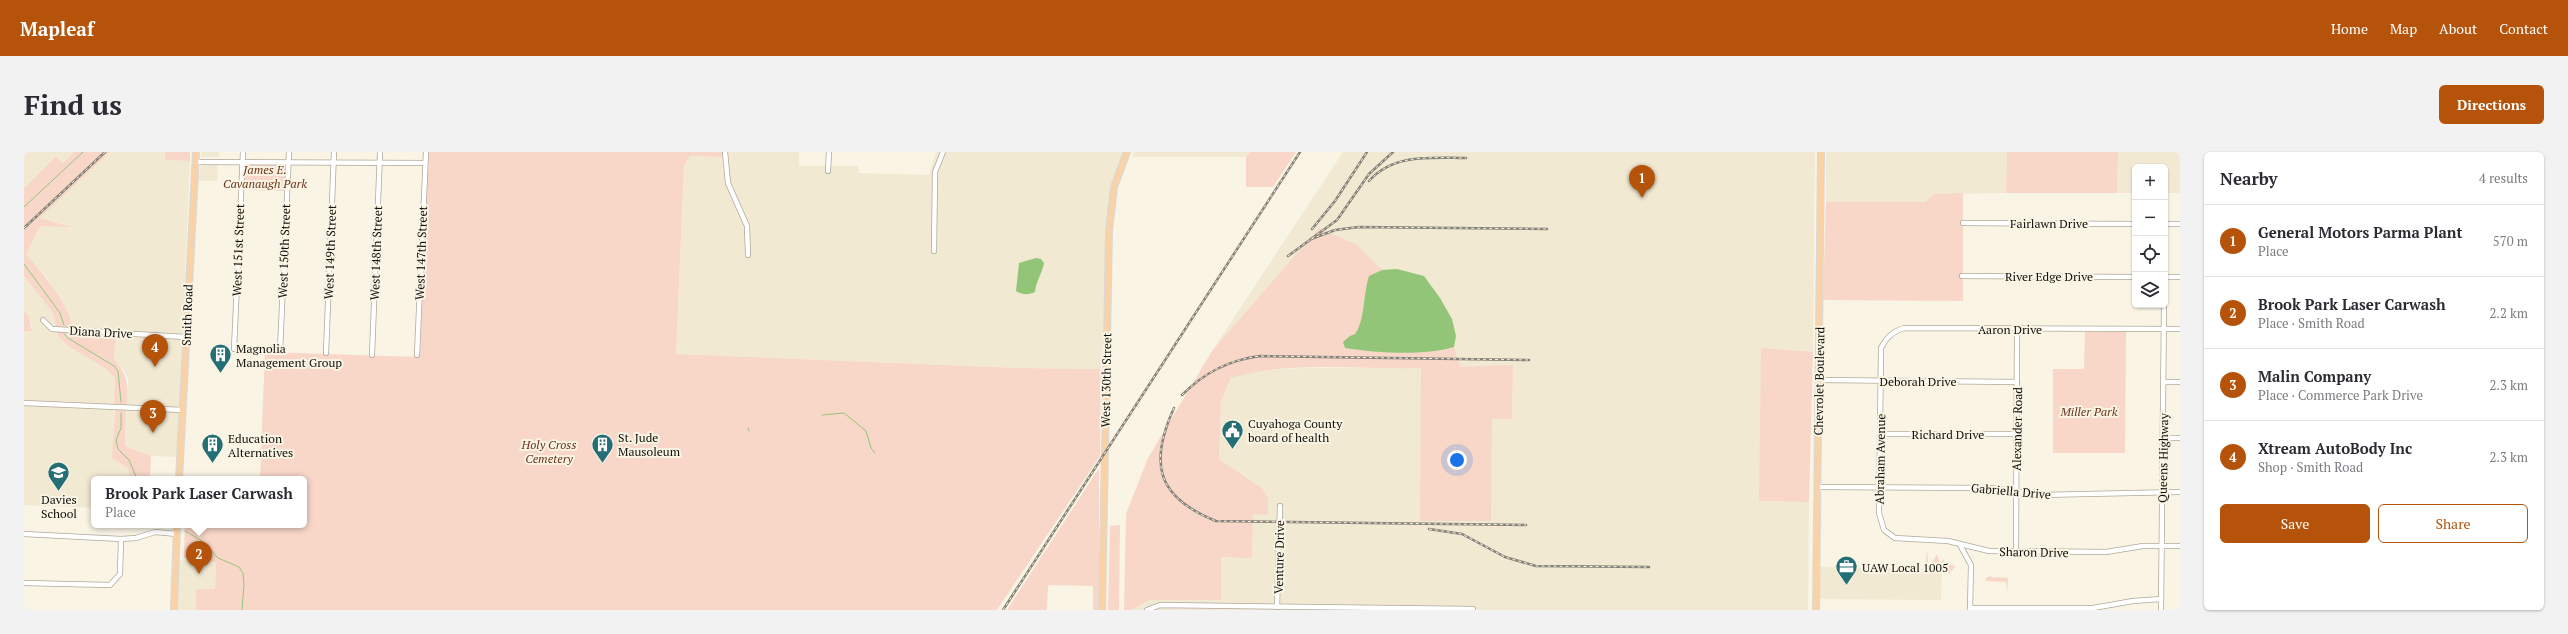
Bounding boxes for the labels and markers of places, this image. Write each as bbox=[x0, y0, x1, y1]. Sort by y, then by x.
pin: 1 bbox=[1629, 165, 1655, 198]
pin: 4 bbox=[142, 334, 168, 367]
place label: Magnolia Management Group bbox=[236, 341, 342, 370]
building icon: Magnolia Management Group bbox=[208, 342, 234, 375]
pin: 3 bbox=[140, 400, 166, 433]
place label: Cuyahoga County board of health bbox=[1248, 416, 1343, 445]
public building icon: Cuyahoga County board of health bbox=[1219, 417, 1245, 450]
place label: St. Jude Mausoleum bbox=[618, 430, 681, 459]
place label: Education Alternatives bbox=[228, 431, 293, 460]
building icon: St. Jude Mausoleum bbox=[589, 431, 615, 464]
building icon: Education Alternatives bbox=[200, 432, 226, 465]
school or university icon: Davies School bbox=[46, 459, 72, 492]
place label: Davies School bbox=[41, 492, 77, 521]
pin: 2 bbox=[186, 541, 212, 574]
office icon: UAW Local 1005 bbox=[1833, 554, 1859, 587]
place label: UAW Local 1005 bbox=[1862, 560, 1948, 575]

